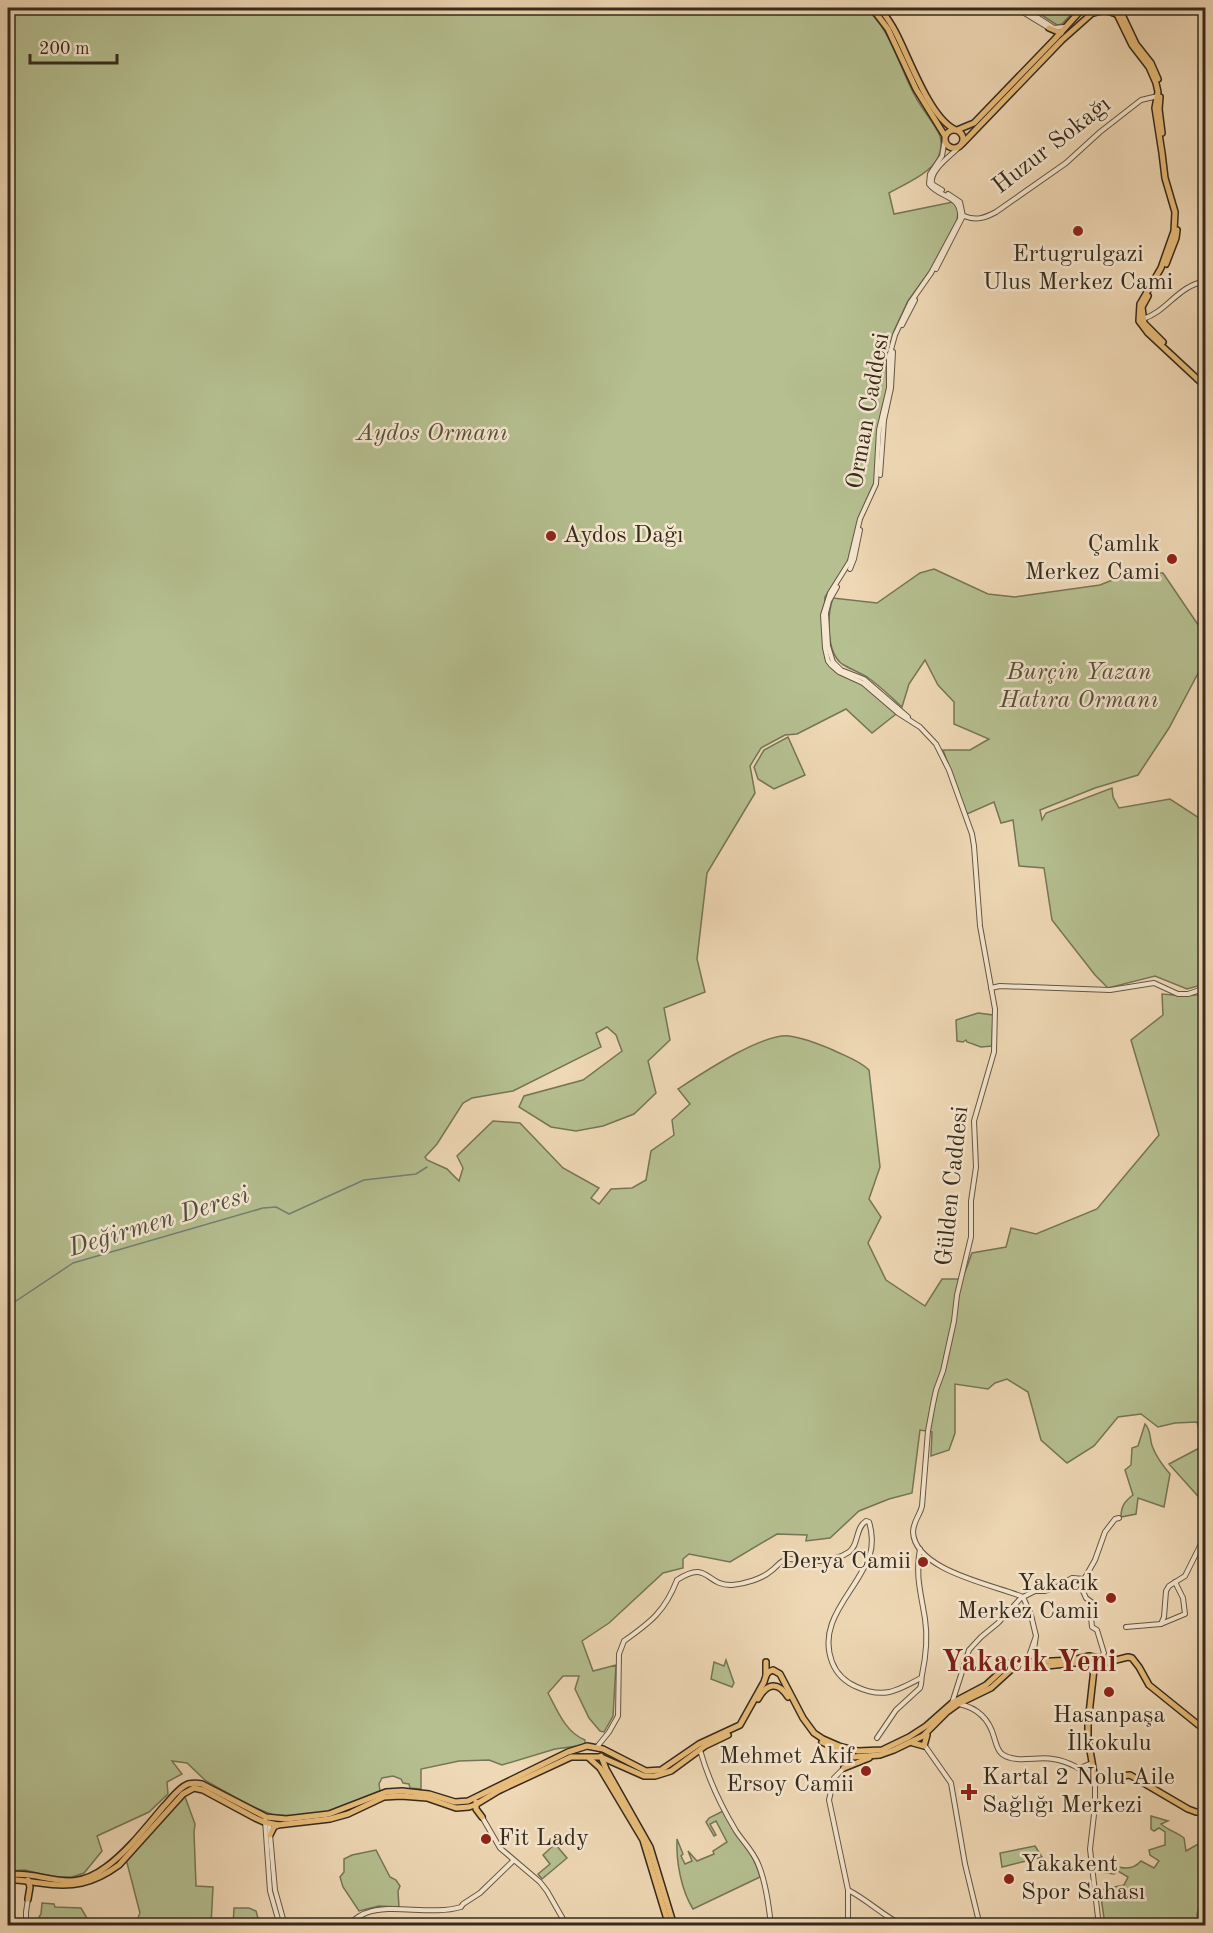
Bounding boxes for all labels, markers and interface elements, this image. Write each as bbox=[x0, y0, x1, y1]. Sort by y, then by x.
scale bar bbox=[30, 27, 117, 65]
text: 200 m bbox=[39, 40, 90, 58]
street label: Huzur Sokağı bbox=[989, 93, 1115, 199]
marker: Ertugrulgazi Ulus Merkez Cami bbox=[1071, 224, 1085, 238]
place label: Ertugrulgazi Ulus Merkez Cami bbox=[983, 243, 1173, 295]
street label: Orman Caddesi bbox=[843, 331, 895, 491]
park label: Aydos Ormanı bbox=[354, 422, 508, 446]
place label: Aydos Dağı bbox=[563, 524, 683, 548]
marker: Aydos Dağı bbox=[544, 529, 558, 543]
place label: Çamlık Merkez Cami bbox=[1025, 533, 1160, 585]
marker: Çamlık Merkez Cami bbox=[1165, 552, 1179, 566]
park label: Burçin Yazan Hatıra Ormanı bbox=[999, 661, 1158, 713]
street label: Gülden Caddesi bbox=[933, 1105, 973, 1267]
water label: Değirmen Deresi bbox=[64, 1182, 253, 1262]
place label: Derya Camii bbox=[781, 1550, 911, 1574]
marker: Derya Camii bbox=[916, 1555, 930, 1569]
place label: Yakacık Merkez Camii bbox=[957, 1572, 1099, 1624]
marker: Yakacık Merkez Camii bbox=[1104, 1591, 1118, 1605]
district label: Yakacık Yeni bbox=[941, 1648, 1117, 1678]
marker: Hasanpaşa İlkokulu bbox=[1102, 1685, 1116, 1699]
place label: Hasanpaşa İlkokulu bbox=[1053, 1704, 1165, 1756]
place label: Mehmet Akif Ersoy Camii bbox=[719, 1745, 855, 1797]
marker: Mehmet Akif Ersoy Camii bbox=[859, 1764, 873, 1778]
place label: Kartal 2 Nolu Aile Sağlığı Merkezi bbox=[982, 1766, 1175, 1818]
marker: Kartal 2 Nolu Aile Sağlığı Merkezi bbox=[960, 1783, 978, 1801]
place label: Fit Lady bbox=[498, 1827, 589, 1851]
marker: Fit Lady bbox=[479, 1832, 493, 1846]
place label: Yakakent Spor Sahası bbox=[1021, 1853, 1145, 1905]
marker: Yakakent Spor Sahası bbox=[1002, 1872, 1016, 1886]

